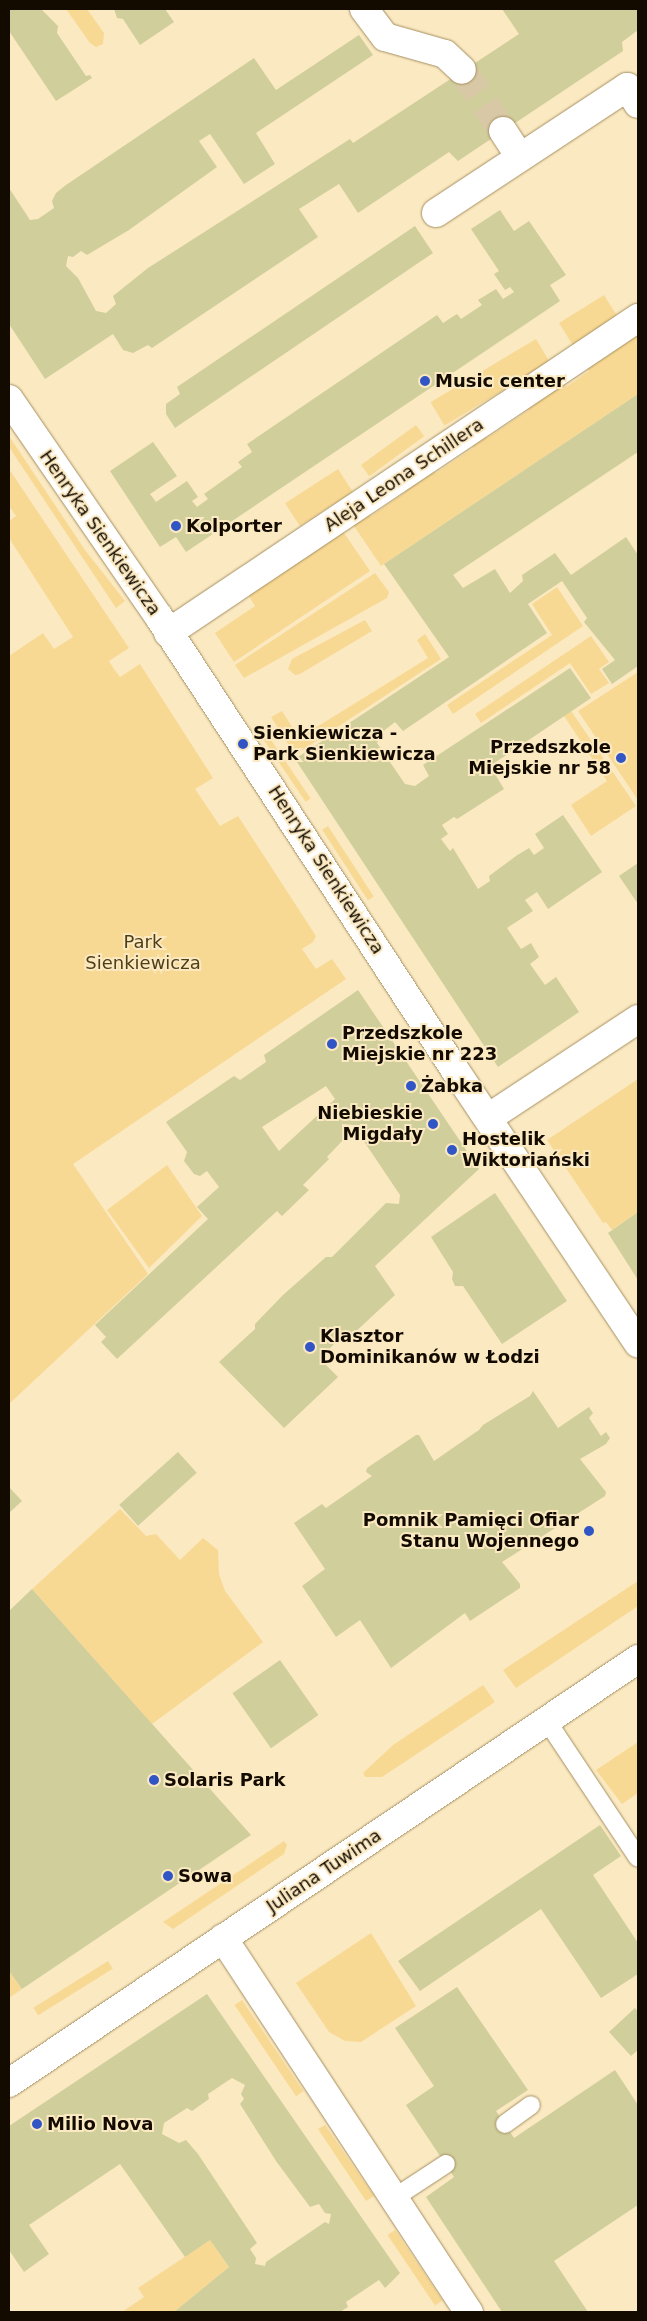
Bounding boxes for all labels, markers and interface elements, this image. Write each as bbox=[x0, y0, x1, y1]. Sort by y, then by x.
place label: Music center bbox=[435, 370, 565, 392]
marker: Music center bbox=[419, 375, 431, 387]
street label: Aleja Leona Schillera bbox=[320, 414, 488, 536]
street label: Henryka Sienkiewicza bbox=[35, 446, 165, 620]
place label: Kolporter bbox=[186, 515, 282, 537]
marker: Kolporter bbox=[170, 520, 182, 532]
place label: Sienkiewicza - Park Sienkiewicza bbox=[253, 723, 436, 766]
place label: Przedszkole Miejskie nr 58 bbox=[468, 737, 611, 780]
marker: Sienkiewicza - Park Sienkiewicza bbox=[237, 738, 249, 750]
marker: Przedszkole Miejskie nr 58 bbox=[615, 752, 627, 764]
street label: Henryka Sienkiewicza bbox=[263, 782, 389, 958]
park label: Park Sienkiewicza bbox=[85, 932, 201, 974]
place label: Przedszkole Miejskie nr 223 bbox=[342, 1023, 497, 1066]
marker: Przedszkole Miejskie nr 223 bbox=[326, 1038, 338, 1050]
place label: Żabka bbox=[421, 1075, 483, 1097]
marker: Żabka bbox=[405, 1080, 417, 1092]
place label: Niebieskie Migdały bbox=[317, 1103, 423, 1146]
marker: Niebieskie Migdały bbox=[427, 1118, 439, 1130]
place label: Hostelik Wiktoriański bbox=[462, 1129, 590, 1172]
marker: Hostelik Wiktoriański bbox=[446, 1144, 458, 1156]
place label: Klasztor Dominikanów w Łodzi bbox=[320, 1326, 540, 1368]
marker: Klasztor Dominikanów w Łodzi bbox=[304, 1341, 316, 1353]
place label: Pomnik Pamięci Ofiar Stanu Wojennego bbox=[363, 1510, 579, 1552]
marker: Pomnik Pamięci Ofiar Stanu Wojennego bbox=[583, 1525, 595, 1537]
place label: Solaris Park bbox=[164, 1769, 285, 1791]
marker: Solaris Park bbox=[148, 1774, 160, 1786]
street label: Juliana Tuwima bbox=[262, 1825, 386, 1917]
place label: Sowa bbox=[178, 1865, 232, 1887]
marker: Sowa bbox=[162, 1870, 174, 1882]
place label: Milio Nova bbox=[47, 2113, 153, 2135]
marker: Milio Nova bbox=[31, 2118, 43, 2130]

